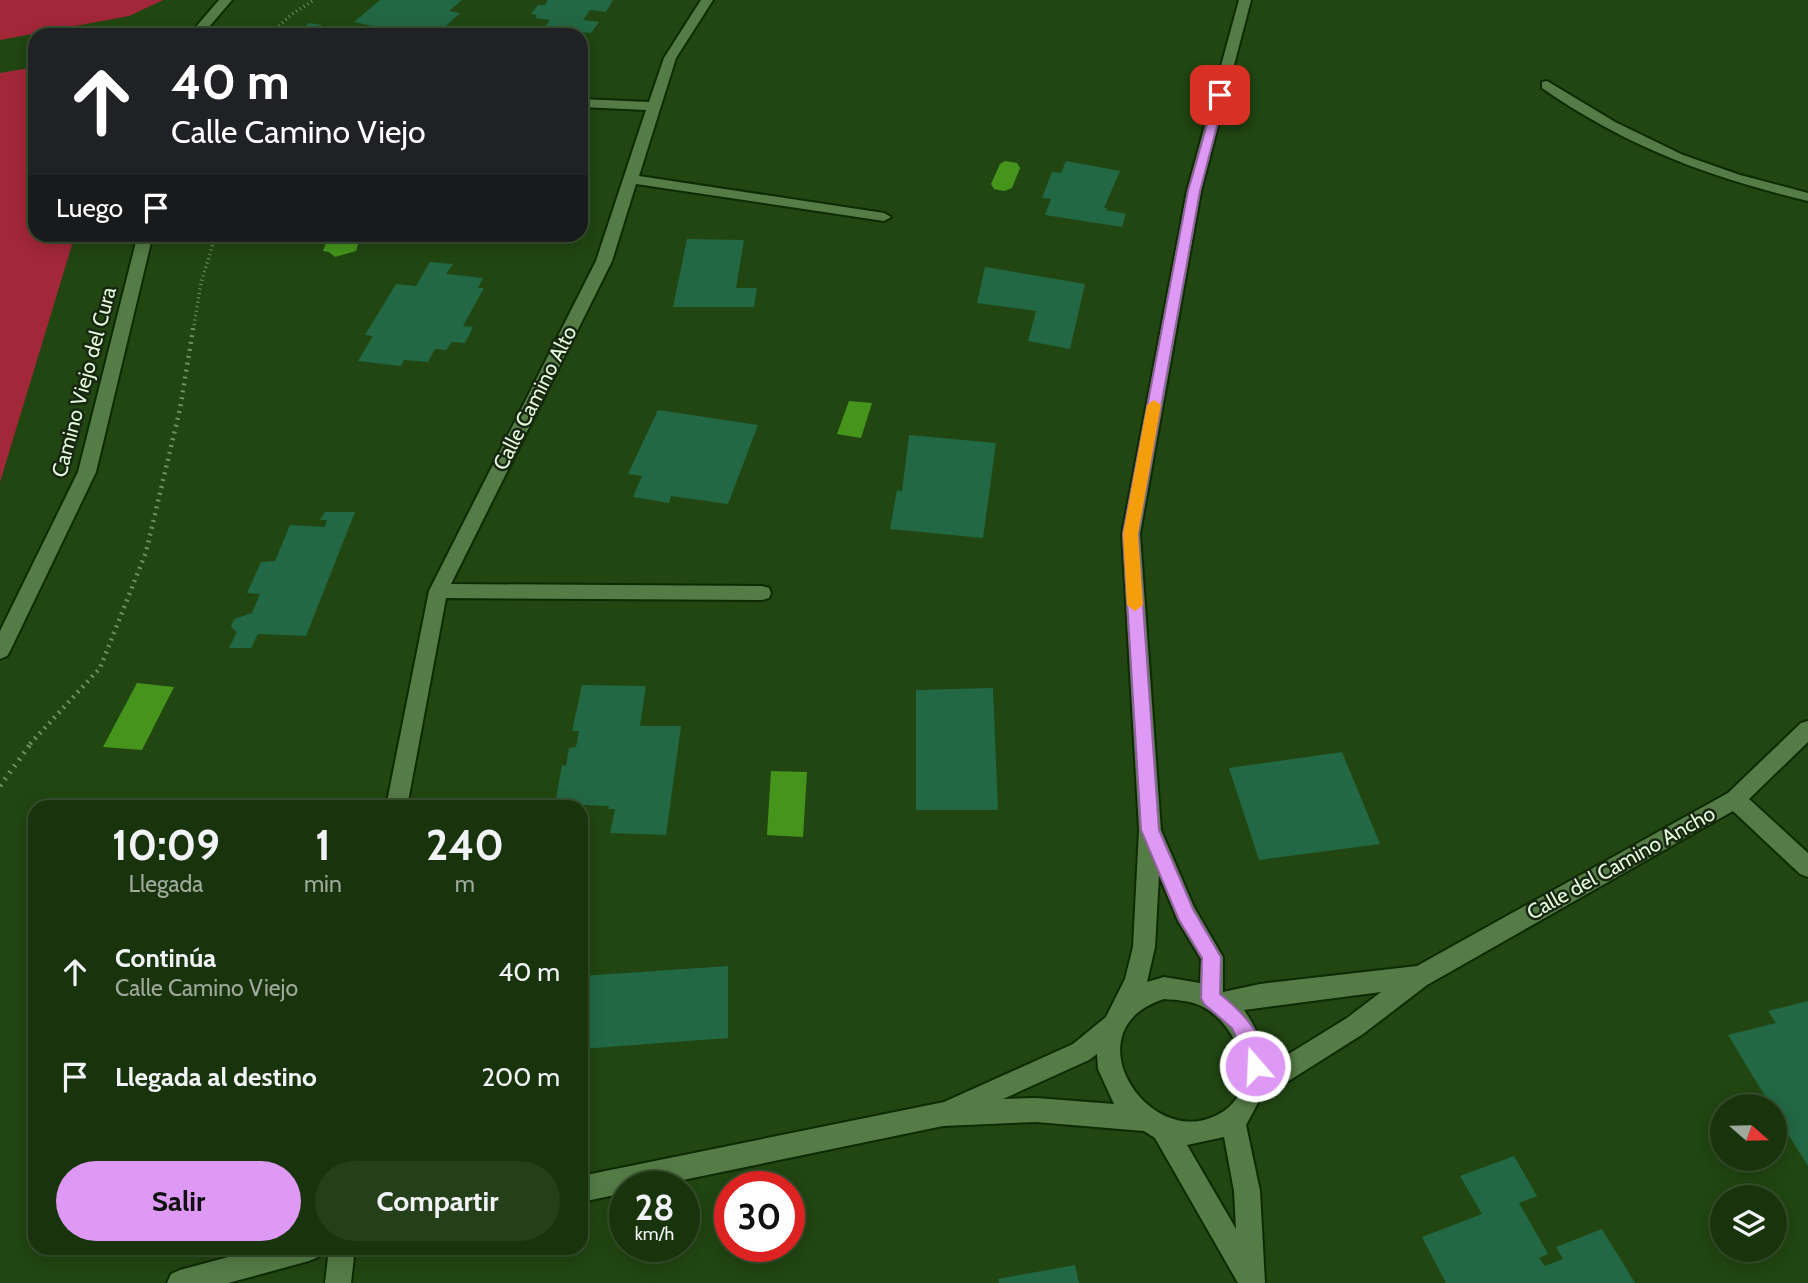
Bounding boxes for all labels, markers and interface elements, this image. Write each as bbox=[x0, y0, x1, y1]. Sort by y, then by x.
text: 40 m bbox=[171, 52, 290, 111]
icon: ahead bbox=[56, 56, 147, 147]
pin bbox=[1190, 65, 1250, 125]
icon: arrive bbox=[1201, 76, 1239, 114]
text: Calle Camino Viejo bbox=[171, 112, 426, 151]
icon: arrive bbox=[137, 189, 175, 227]
text: Luego bbox=[56, 192, 123, 224]
street label: Camino Viejo del Cura bbox=[46, 284, 122, 480]
street label: Calle Camino Alto bbox=[487, 322, 582, 474]
street label: Calle del Camino Ancho bbox=[1522, 800, 1719, 925]
text: 10:09 bbox=[112, 819, 220, 871]
text: 1 bbox=[315, 819, 331, 871]
text: 240 bbox=[426, 819, 504, 871]
text: Llegada bbox=[129, 870, 203, 898]
text: min bbox=[304, 870, 342, 898]
text: m bbox=[455, 870, 475, 898]
text: Continúa bbox=[115, 942, 216, 974]
icon: ahead bbox=[56, 953, 94, 991]
text: 40 m bbox=[498, 956, 560, 988]
text: Calle Camino Viejo bbox=[115, 974, 298, 1002]
position arrow bbox=[1218, 1029, 1292, 1103]
icon: arrive bbox=[56, 1058, 94, 1096]
text: Llegada al destino bbox=[115, 1061, 317, 1093]
text: 200 m bbox=[481, 1061, 560, 1093]
north arrow bbox=[1710, 1094, 1787, 1171]
map controls bbox=[1710, 1094, 1787, 1262]
button: Salir bbox=[56, 1161, 301, 1241]
button: Compartir bbox=[315, 1161, 560, 1241]
speed limit sign: 30 bbox=[714, 1171, 805, 1262]
button: layers bbox=[1710, 1185, 1787, 1262]
text: 28 bbox=[635, 1186, 674, 1229]
text: km/h bbox=[635, 1223, 674, 1245]

